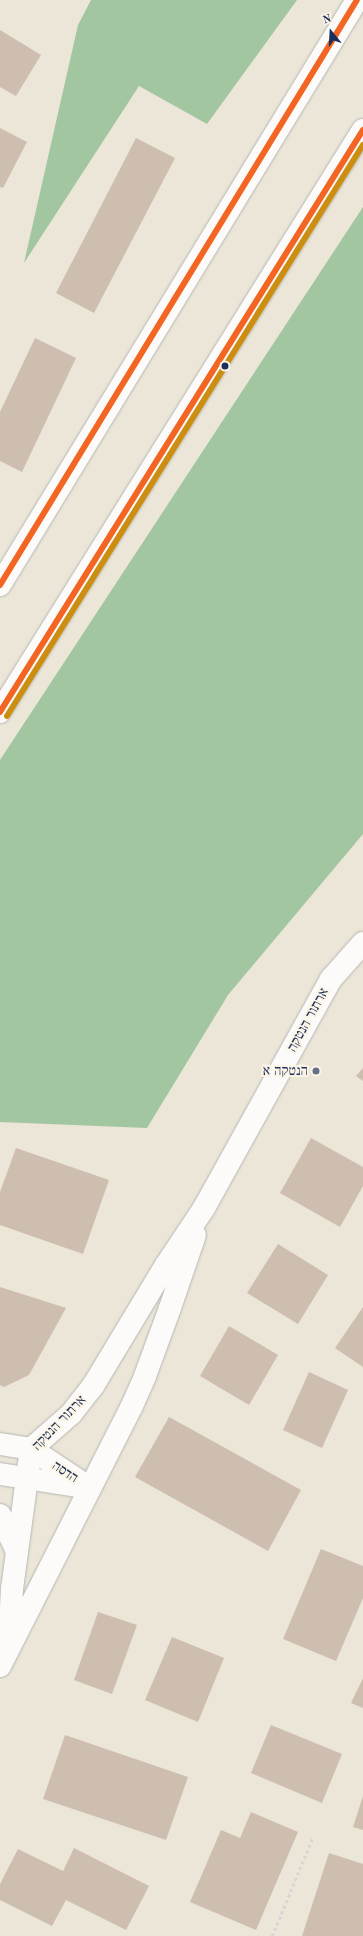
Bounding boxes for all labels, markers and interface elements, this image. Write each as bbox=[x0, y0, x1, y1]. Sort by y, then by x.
north arrow bbox=[311, 12, 351, 52]
text: N bbox=[321, 14, 333, 27]
unlabelled marker bbox=[220, 361, 230, 371]
street label: ארתור הנטקה bbox=[284, 985, 332, 1055]
place label: הנטקה א bbox=[263, 1063, 308, 1079]
marker: הנטקה א bbox=[311, 1066, 321, 1076]
street label: ארתור הנטקה bbox=[28, 1392, 90, 1454]
street label: הדסה bbox=[49, 1457, 81, 1487]

